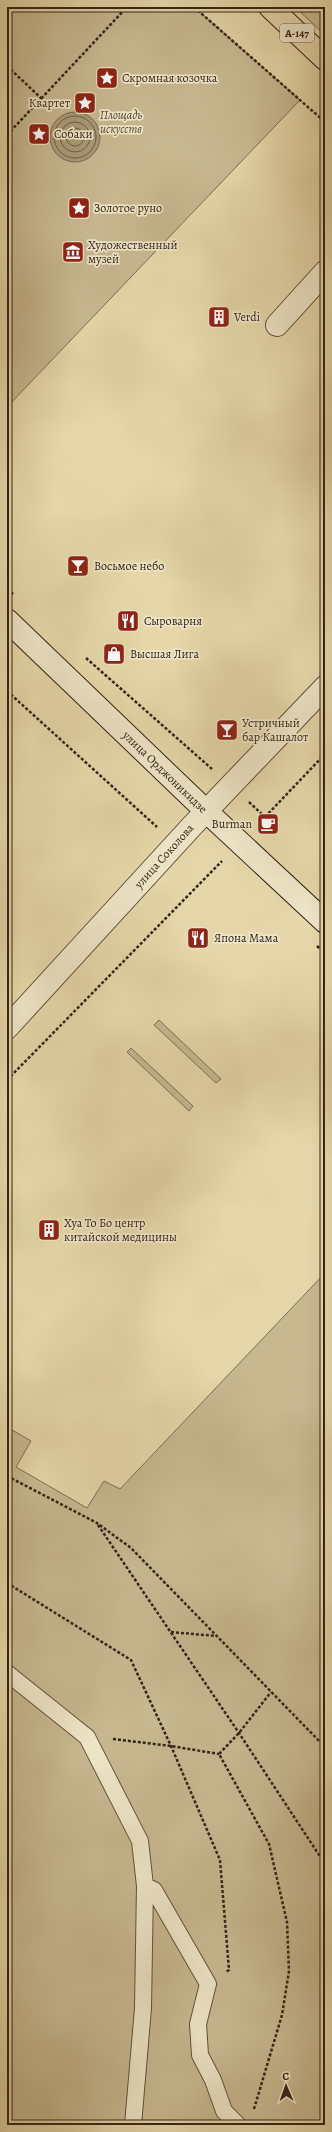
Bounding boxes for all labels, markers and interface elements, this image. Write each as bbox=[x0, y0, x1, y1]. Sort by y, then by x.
road number: А-147 bbox=[280, 24, 314, 42]
place icon: Скромная козочка bbox=[94, 65, 120, 91]
place label: Скромная козочка bbox=[122, 70, 218, 86]
place icon: Квартет bbox=[72, 90, 98, 116]
place label: Квартет bbox=[29, 95, 71, 111]
park label: Площадь искусств bbox=[100, 107, 142, 137]
place icon: Собаки bbox=[26, 121, 52, 147]
place label: Собаки bbox=[54, 126, 92, 142]
place icon: Золотое руно bbox=[66, 195, 92, 221]
place label: Золотое руно bbox=[94, 200, 162, 216]
place label: Художественный музей bbox=[88, 237, 178, 267]
museum icon: Художественный музей bbox=[60, 239, 86, 265]
building icon: Verdi bbox=[206, 304, 232, 330]
place label: Verdi bbox=[233, 309, 260, 325]
bar icon: Восьмое небо bbox=[65, 553, 91, 579]
place label: Восьмое небо bbox=[94, 558, 164, 574]
restaurant icon: Сыроварня bbox=[115, 608, 141, 634]
place label: Сыроварня bbox=[144, 613, 202, 629]
shop icon: Высшая Лига bbox=[101, 641, 127, 667]
place label: Высшая Лига bbox=[130, 646, 199, 662]
place label: Устричный бар Кашалот bbox=[242, 715, 309, 745]
bar icon: Устричный бар Кашалот bbox=[214, 717, 240, 743]
street label: улица Орджоникидзе bbox=[118, 727, 211, 817]
cafe icon: Burman bbox=[255, 811, 281, 837]
place label: Burman bbox=[212, 816, 252, 832]
street label: улица Соколова bbox=[130, 820, 198, 892]
restaurant icon: Япона Мама bbox=[185, 925, 211, 951]
place label: Япона Мама bbox=[214, 930, 279, 946]
place label: Хуа То Бо центр китайской медицины bbox=[64, 1215, 177, 1245]
building icon: Хуа То Бо центр китайской медицины bbox=[36, 1217, 62, 1243]
north arrow bbox=[266, 2066, 306, 2106]
text: С bbox=[282, 2069, 290, 2084]

